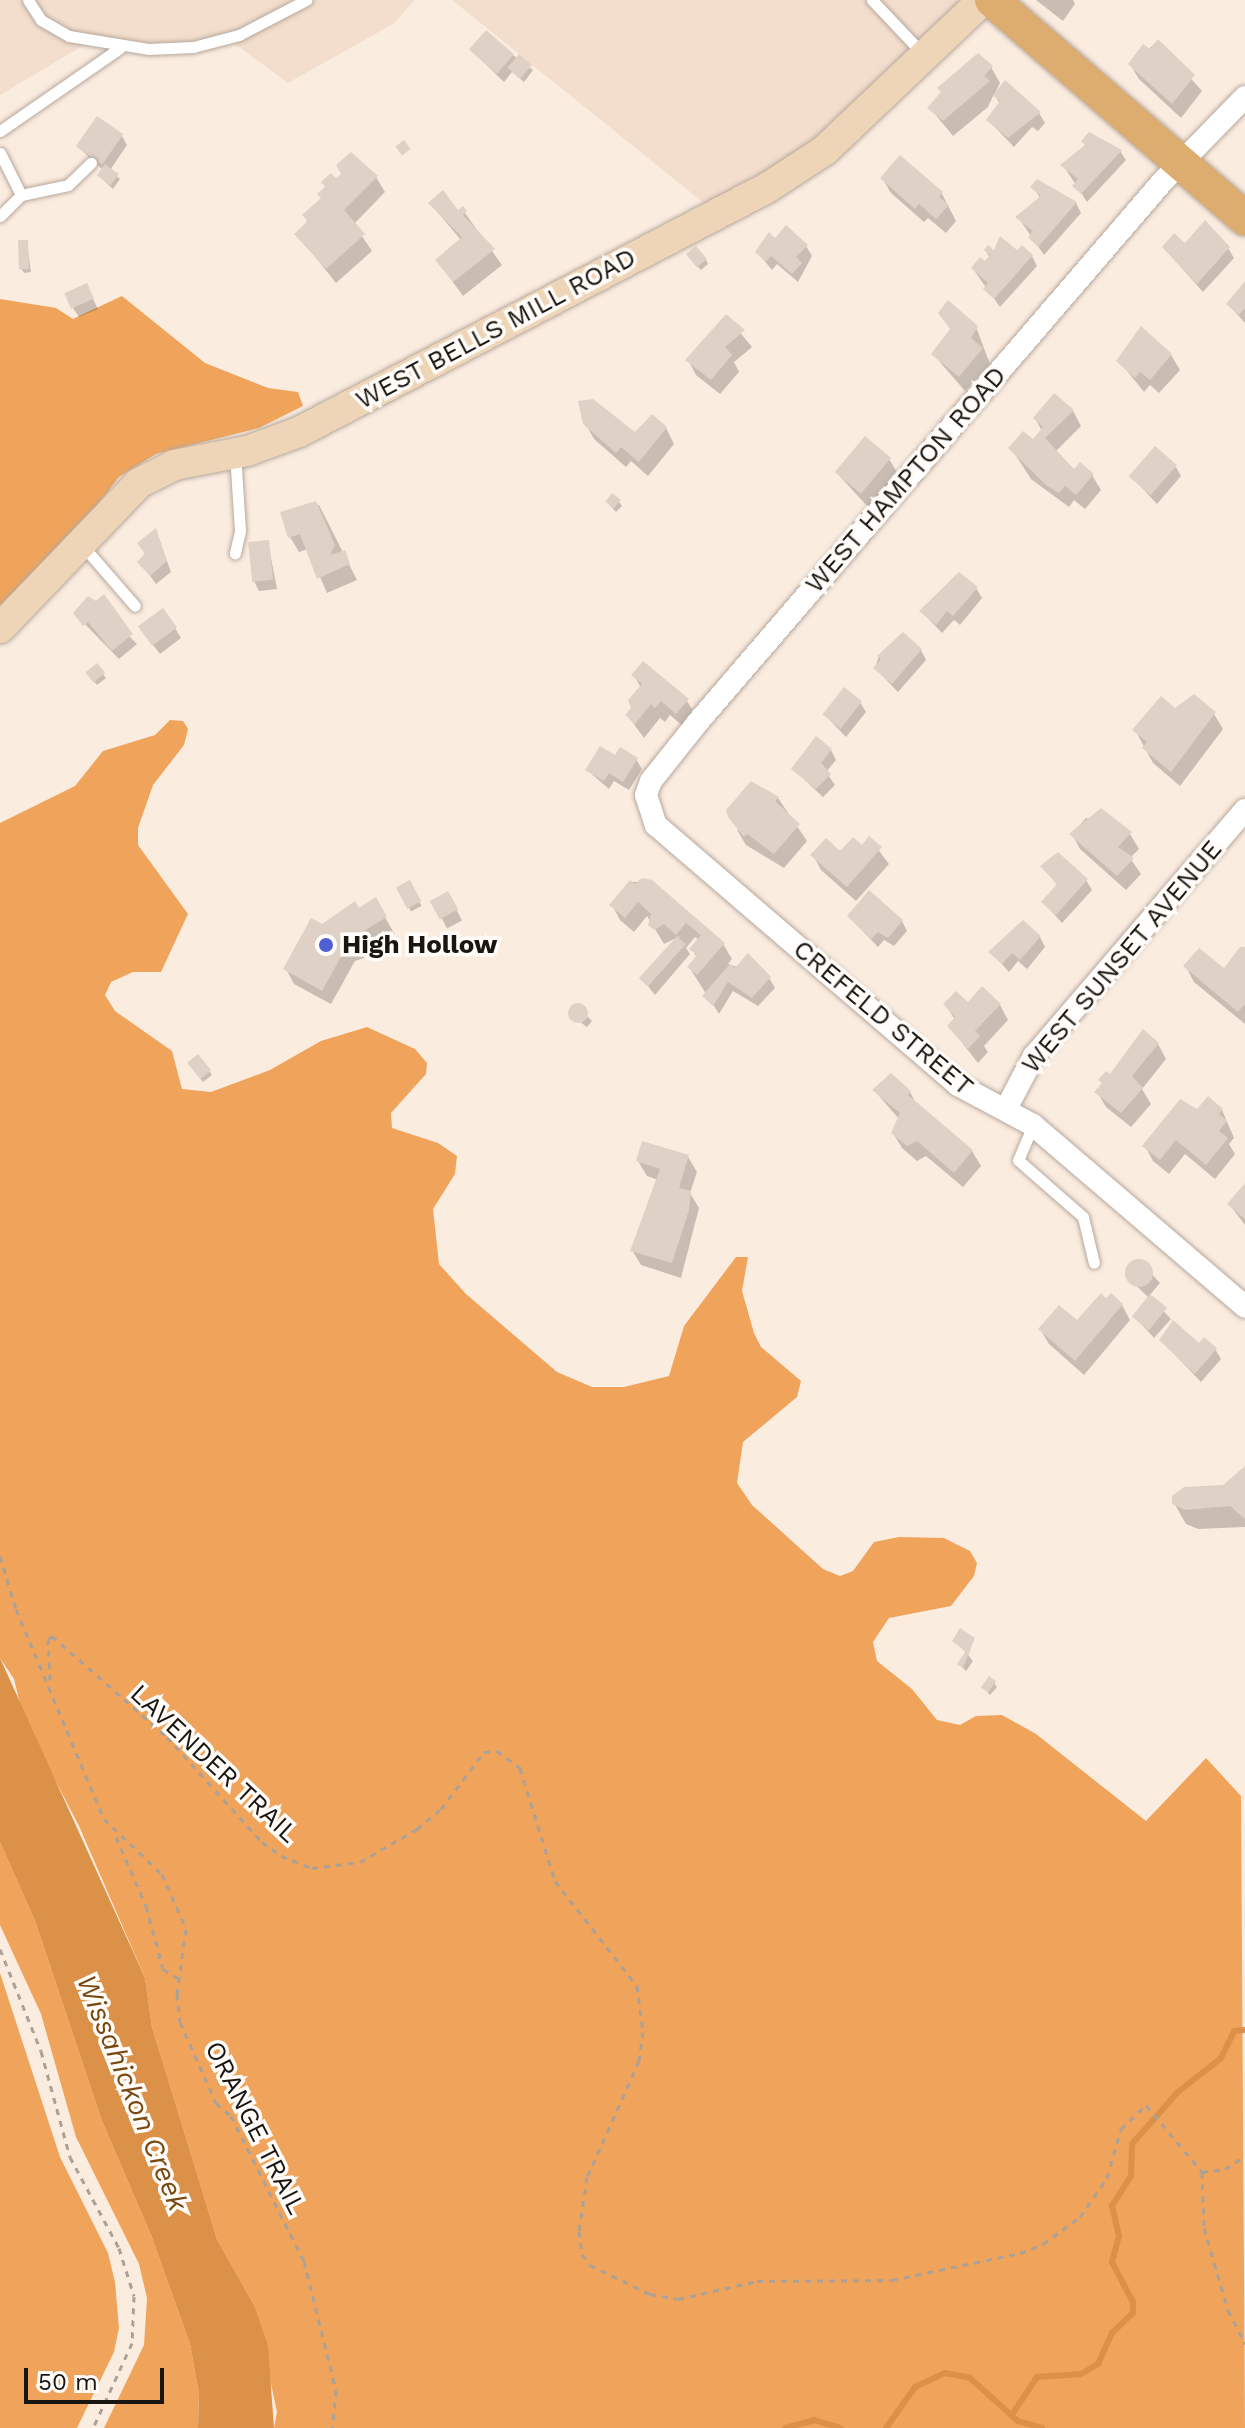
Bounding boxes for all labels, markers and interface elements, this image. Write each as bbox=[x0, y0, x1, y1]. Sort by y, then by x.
street label: WEST BELLS MILL ROAD bbox=[350, 242, 642, 416]
street label: WEST HAMPTON ROAD bbox=[799, 360, 1013, 600]
street label: WEST SUNSET AVENUE bbox=[1015, 833, 1229, 1081]
place label: High Hollow bbox=[342, 929, 497, 961]
street label: CREFELD STREET bbox=[787, 934, 979, 1102]
marker: High Hollow bbox=[317, 936, 335, 954]
street label: LAVENDER TRAIL bbox=[123, 1678, 305, 1850]
water label: Wissahickon Creek bbox=[69, 1970, 195, 2216]
street label: ORANGE TRAIL bbox=[198, 2036, 312, 2220]
scale bar bbox=[28, 2352, 168, 2402]
text: 50 m bbox=[38, 2368, 98, 2396]

